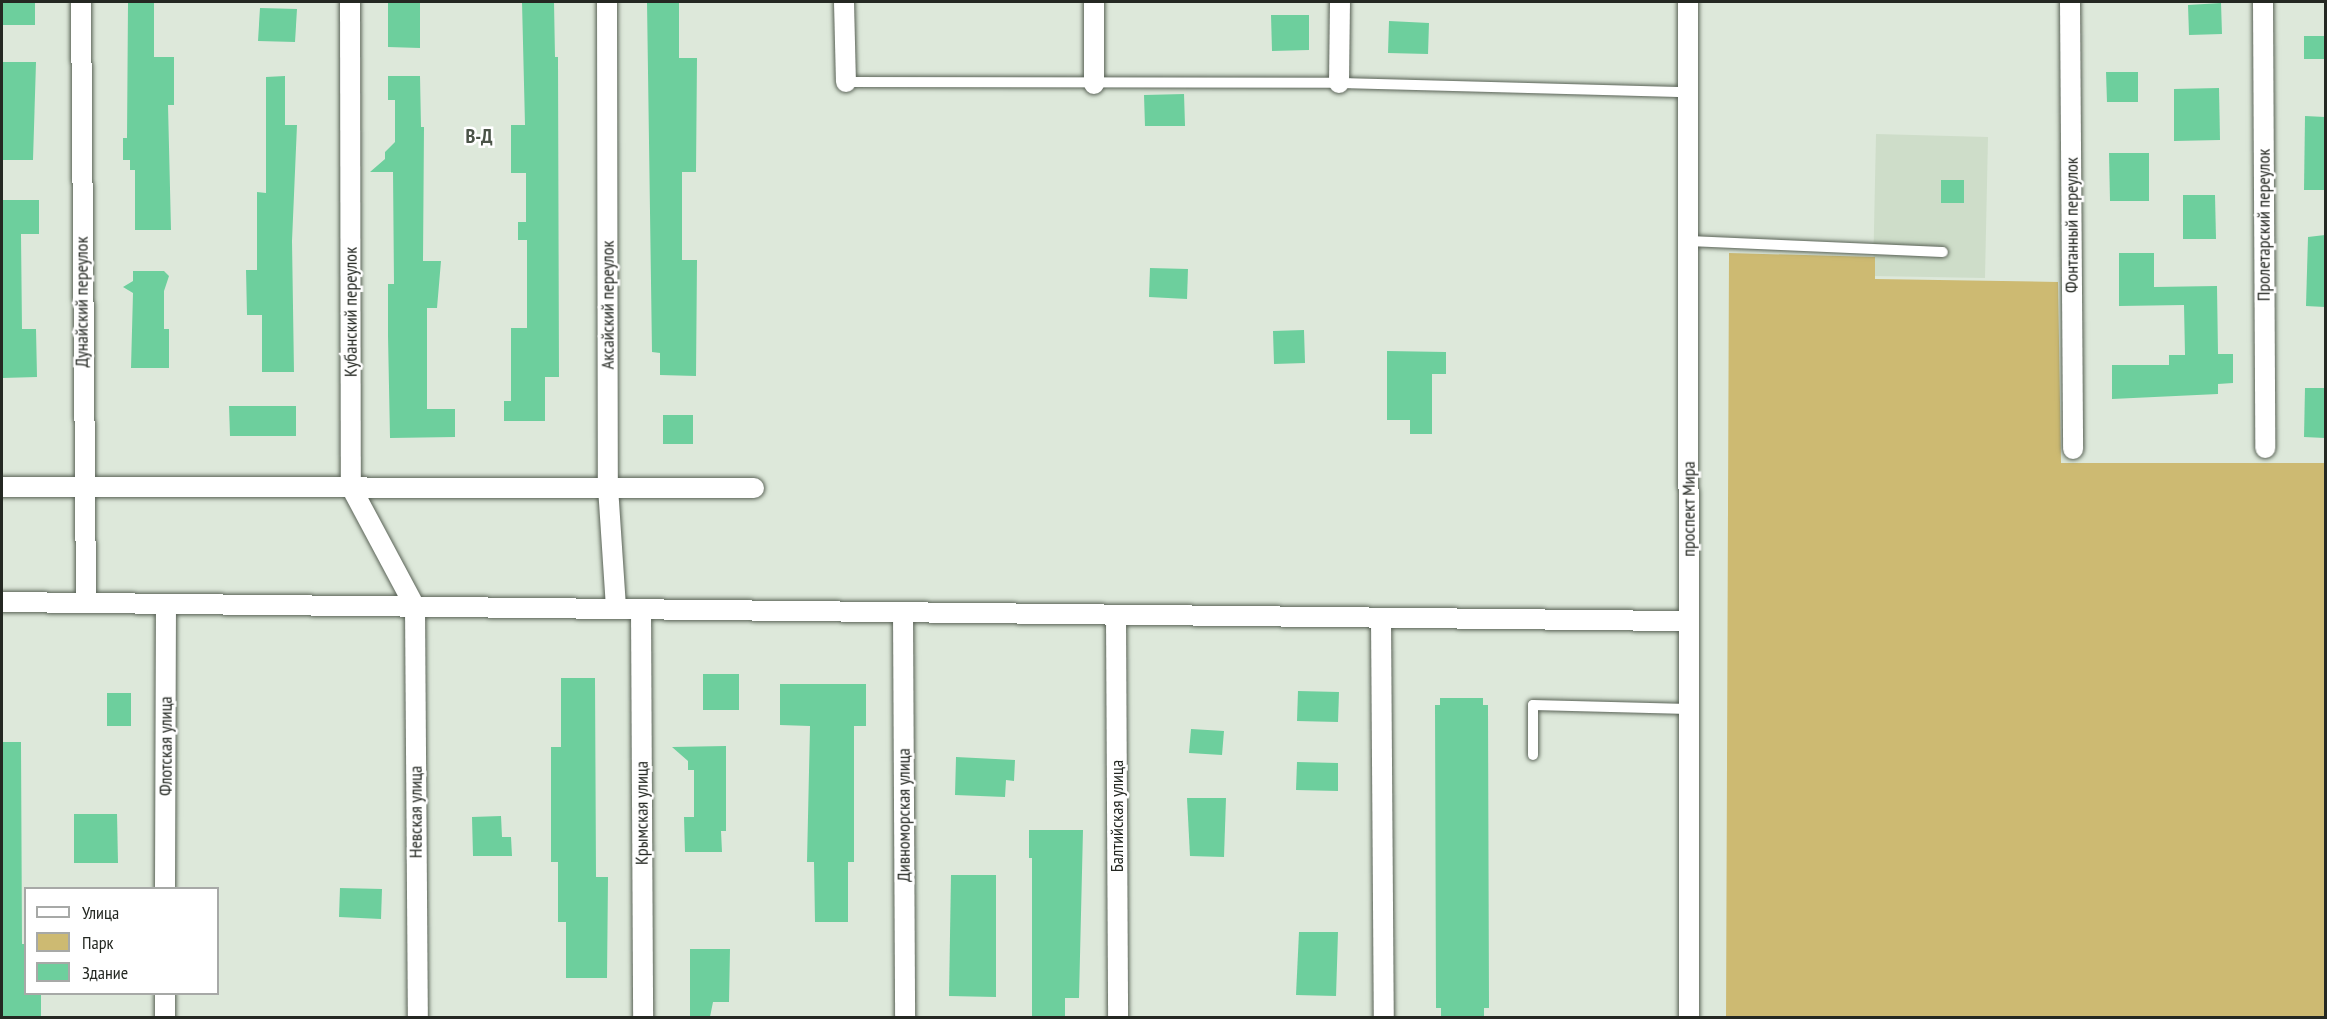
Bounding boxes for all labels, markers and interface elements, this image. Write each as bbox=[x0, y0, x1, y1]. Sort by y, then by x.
district label: В-Д bbox=[466, 124, 492, 148]
street label: Пролетарский переулок bbox=[2253, 149, 2275, 301]
street label: Фонтанный переулок bbox=[2061, 157, 2083, 293]
street label: Дунайский переулок bbox=[71, 237, 93, 367]
street label: Аксайский переулок bbox=[597, 241, 619, 369]
street label: Кубанский переулок bbox=[340, 247, 362, 377]
street label: проспект Мира bbox=[1678, 461, 1700, 557]
street label: Флотская улица bbox=[155, 696, 177, 796]
street label: Дивноморская улица bbox=[893, 748, 915, 882]
street label: Балтийская улица bbox=[1106, 760, 1128, 872]
street label: Крымская улица bbox=[631, 761, 653, 865]
street label: Невская улица bbox=[405, 766, 427, 858]
legend bbox=[24, 887, 219, 995]
text: Улица bbox=[82, 901, 119, 924]
text: Парк bbox=[82, 931, 113, 954]
text: Здание bbox=[82, 961, 128, 984]

